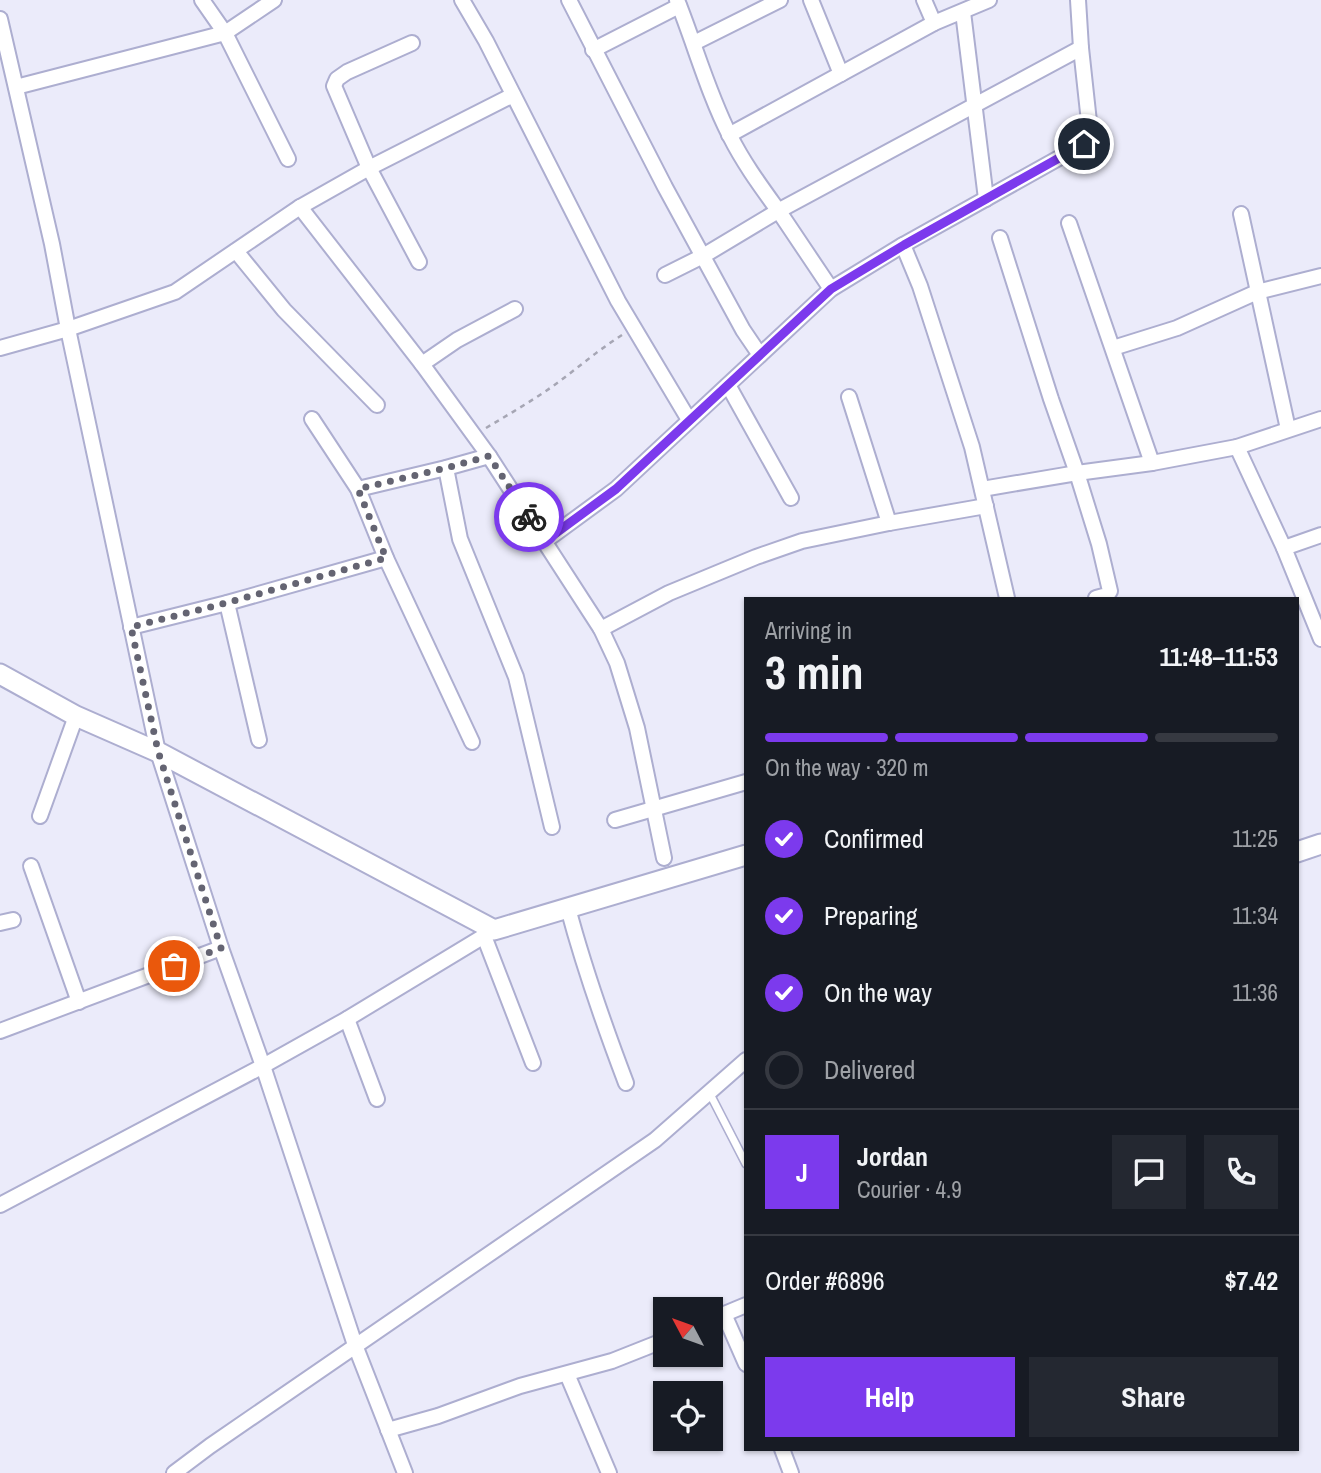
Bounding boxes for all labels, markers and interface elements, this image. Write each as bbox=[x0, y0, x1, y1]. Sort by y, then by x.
pin bbox=[1054, 114, 1114, 174]
icon: home bbox=[1065, 125, 1103, 163]
courier bbox=[494, 482, 564, 552]
icon: bike bbox=[510, 498, 548, 536]
text: Arriving in bbox=[765, 615, 852, 646]
text: 11:48–11:53 bbox=[1159, 639, 1278, 674]
text: 3 min bbox=[765, 641, 864, 703]
text: On the way · 320 m bbox=[765, 752, 929, 783]
icon: check bbox=[765, 820, 803, 858]
text: Confirmed bbox=[824, 821, 924, 856]
text: 11:25 bbox=[1232, 823, 1278, 854]
icon: check bbox=[765, 897, 803, 935]
text: Preparing bbox=[824, 898, 918, 933]
text: 11:34 bbox=[1232, 900, 1278, 931]
pin bbox=[144, 936, 204, 996]
icon: bag bbox=[155, 947, 193, 985]
icon: check bbox=[765, 974, 803, 1012]
text: On the way bbox=[824, 975, 932, 1010]
text: 11:36 bbox=[1232, 977, 1278, 1008]
text: Delivered bbox=[824, 1052, 915, 1087]
button: chat bbox=[1112, 1135, 1186, 1209]
button: phone bbox=[1204, 1135, 1278, 1209]
text: Jordan bbox=[857, 1139, 928, 1174]
text: J bbox=[796, 1155, 808, 1190]
text: Courier · 4.9 bbox=[857, 1174, 962, 1205]
text: Order #6896 bbox=[765, 1263, 885, 1298]
text: $7.42 bbox=[1225, 1263, 1278, 1298]
north arrow bbox=[653, 1297, 723, 1367]
map controls bbox=[653, 1297, 723, 1451]
button: Help bbox=[765, 1357, 1015, 1437]
button: Share bbox=[1029, 1357, 1278, 1437]
button: locate bbox=[653, 1381, 723, 1451]

